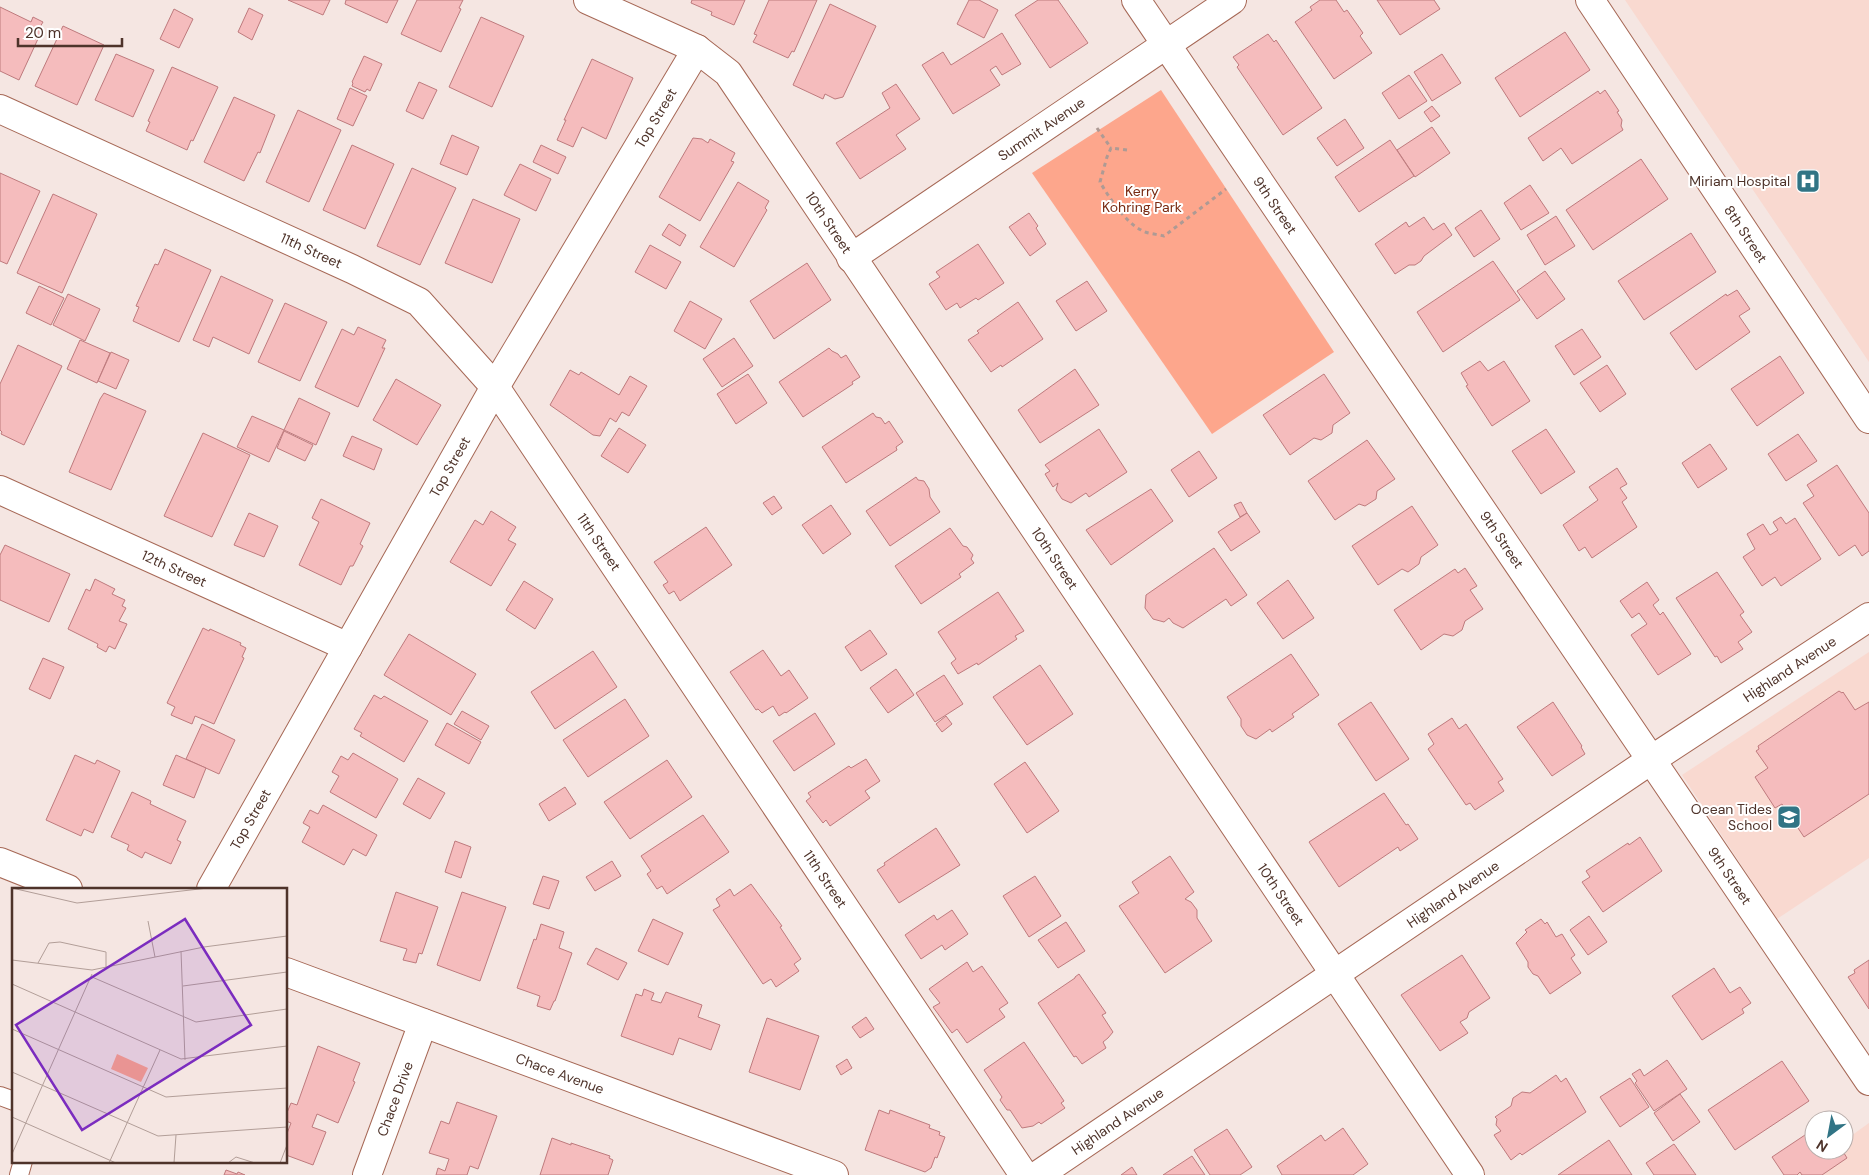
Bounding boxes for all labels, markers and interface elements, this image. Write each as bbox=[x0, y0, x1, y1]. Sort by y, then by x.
scale bar bbox=[18, 15, 121, 47]
text: 20 m bbox=[25, 23, 61, 43]
street label: Top Street bbox=[631, 85, 681, 152]
street label: Summit Avenue bbox=[994, 93, 1088, 165]
hospital icon: Miriam Hospital bbox=[1795, 168, 1821, 194]
place label: Miriam Hospital bbox=[1689, 172, 1790, 190]
street label: 9th Street bbox=[1249, 173, 1301, 238]
park label: Kerry Kohring Park bbox=[1102, 182, 1182, 216]
street label: 10th Street bbox=[801, 188, 856, 257]
street label: 8th Street bbox=[1720, 202, 1771, 266]
street label: 11th Street bbox=[278, 229, 345, 272]
street label: Top Street bbox=[425, 433, 474, 501]
street label: 9th Street bbox=[1476, 507, 1528, 572]
street label: 11th Street bbox=[573, 510, 625, 574]
street label: 10th Street bbox=[1028, 524, 1082, 593]
street label: 12th Street bbox=[139, 546, 209, 591]
street label: Highland Avenue bbox=[1740, 632, 1840, 706]
street label: Top Street bbox=[226, 786, 275, 853]
place label: Ocean Tides School bbox=[1691, 800, 1772, 834]
school or university icon: Ocean Tides School bbox=[1776, 804, 1802, 830]
street label: 9th Street bbox=[1704, 843, 1756, 908]
street label: 11th Street bbox=[800, 847, 851, 911]
street label: Highland Avenue bbox=[1403, 856, 1503, 932]
street label: 10th Street bbox=[1254, 860, 1308, 929]
inset map bbox=[12, 888, 288, 1162]
street label: Chace Avenue bbox=[513, 1049, 607, 1098]
street label: Chace Drive bbox=[373, 1059, 417, 1139]
street label: Highland Avenue bbox=[1068, 1084, 1167, 1159]
north arrow bbox=[1804, 1110, 1854, 1160]
text: N bbox=[1813, 1136, 1831, 1156]

